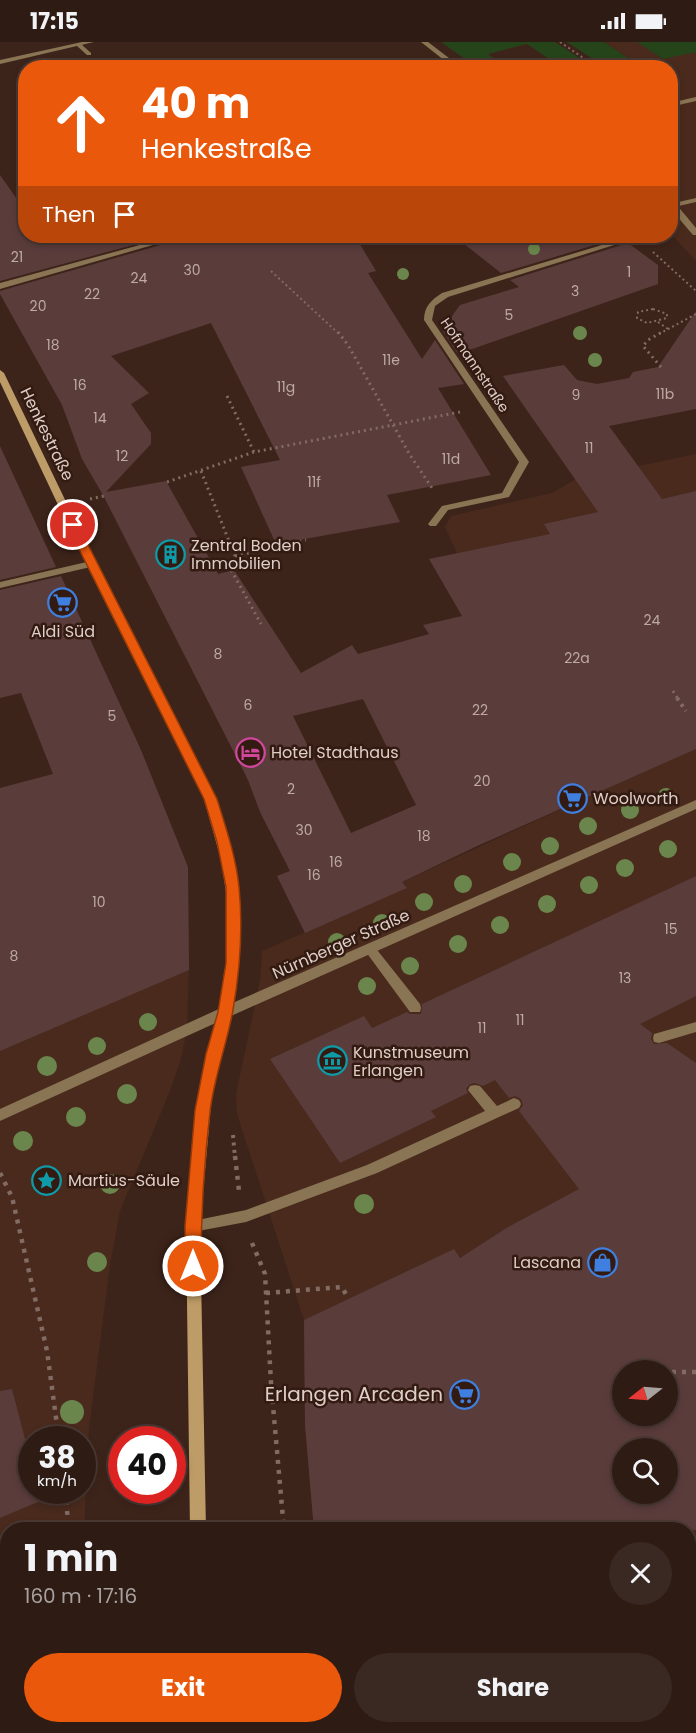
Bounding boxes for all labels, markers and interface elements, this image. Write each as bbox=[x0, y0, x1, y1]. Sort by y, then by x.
text: 17:15 bbox=[30, 6, 79, 37]
text: 40 m bbox=[141, 74, 250, 133]
icon: ahead bbox=[42, 84, 120, 162]
text: Henkestraße bbox=[141, 130, 312, 167]
icon: arrive bbox=[108, 198, 141, 231]
text: Then bbox=[42, 199, 96, 230]
house number: 21 bbox=[11, 247, 23, 267]
house number: 30 bbox=[183, 260, 201, 280]
house number: 1 bbox=[627, 262, 631, 282]
house number: 24 bbox=[131, 268, 148, 288]
house number: 3 bbox=[571, 281, 579, 301]
house number: 22 bbox=[84, 284, 100, 304]
house number: 20 bbox=[30, 296, 46, 316]
house number: 5 bbox=[505, 305, 513, 325]
street label: Hofmannstraße bbox=[436, 314, 514, 417]
house number: 18 bbox=[46, 335, 60, 355]
house number: 11e bbox=[382, 350, 400, 370]
house number: 16 bbox=[73, 375, 87, 395]
house number: 11g bbox=[277, 377, 295, 397]
street label: Henkestraße bbox=[14, 383, 80, 485]
house number: 11b bbox=[656, 384, 674, 404]
house number: 9 bbox=[572, 385, 580, 405]
house number: 14 bbox=[93, 408, 107, 428]
house number: 11 bbox=[585, 438, 593, 458]
house number: 12 bbox=[116, 446, 128, 466]
house number: 11d bbox=[442, 449, 460, 469]
house number: 11f bbox=[307, 472, 321, 492]
pin bbox=[47, 499, 98, 550]
icon: arrive bbox=[56, 508, 89, 541]
place label: Zentral Boden Immobilien bbox=[191, 534, 302, 575]
building icon: Zentral Boden Immobilien bbox=[154, 538, 186, 570]
supermarket icon: Aldi Süd bbox=[47, 587, 79, 619]
house number: 24 bbox=[644, 610, 661, 630]
place label: Aldi Süd bbox=[31, 620, 95, 643]
house number: 8 bbox=[214, 644, 223, 664]
house number: 22a bbox=[564, 648, 590, 668]
house number: 6 bbox=[244, 695, 253, 715]
house number: 22 bbox=[472, 700, 488, 720]
house number: 5 bbox=[108, 706, 116, 726]
hotel icon: Hotel Stadthaus bbox=[234, 736, 266, 768]
place label: Hotel Stadthaus bbox=[271, 741, 399, 764]
house number: 20 bbox=[474, 771, 490, 791]
house number: 2 bbox=[287, 779, 295, 799]
supermarket icon: Woolworth bbox=[556, 782, 588, 814]
place label: Woolworth bbox=[593, 787, 678, 810]
house number: 30 bbox=[295, 820, 313, 840]
house number: 18 bbox=[417, 826, 431, 846]
house number: 16 bbox=[329, 852, 343, 872]
house number: 16 bbox=[307, 865, 321, 885]
house number: 10 bbox=[92, 892, 106, 912]
street label: Nürnberger Straße bbox=[269, 903, 413, 985]
house number: 15 bbox=[664, 919, 678, 939]
house number: 8 bbox=[10, 946, 19, 966]
house number: 13 bbox=[619, 968, 631, 988]
house number: 11 bbox=[516, 1010, 524, 1030]
house number: 11 bbox=[478, 1018, 486, 1038]
place label: Kunstmuseum Erlangen bbox=[353, 1041, 469, 1082]
museum icon: Kunstmuseum Erlangen bbox=[316, 1045, 348, 1077]
place icon: Martius-Säule bbox=[31, 1164, 63, 1196]
place label: Martius-Säule bbox=[68, 1169, 180, 1192]
position arrow bbox=[161, 1234, 225, 1298]
shop icon: Lascana bbox=[586, 1246, 618, 1278]
place label: Lascana bbox=[513, 1251, 581, 1274]
north arrow bbox=[612, 1360, 678, 1426]
map controls bbox=[612, 1360, 678, 1504]
supermarket icon: Erlangen Arcaden bbox=[448, 1378, 480, 1410]
place label: Erlangen Arcaden bbox=[265, 1380, 443, 1408]
speed limit sign: 40 bbox=[108, 1426, 186, 1504]
text: 38 bbox=[38, 1436, 76, 1479]
button: search bbox=[612, 1438, 678, 1504]
text: km/h bbox=[37, 1470, 77, 1491]
text: 1 min bbox=[24, 1533, 118, 1584]
button: close bbox=[609, 1542, 672, 1605]
text: 160 m · 17:16 bbox=[24, 1582, 137, 1610]
button: Exit bbox=[24, 1653, 342, 1722]
button: Share bbox=[354, 1653, 672, 1722]

